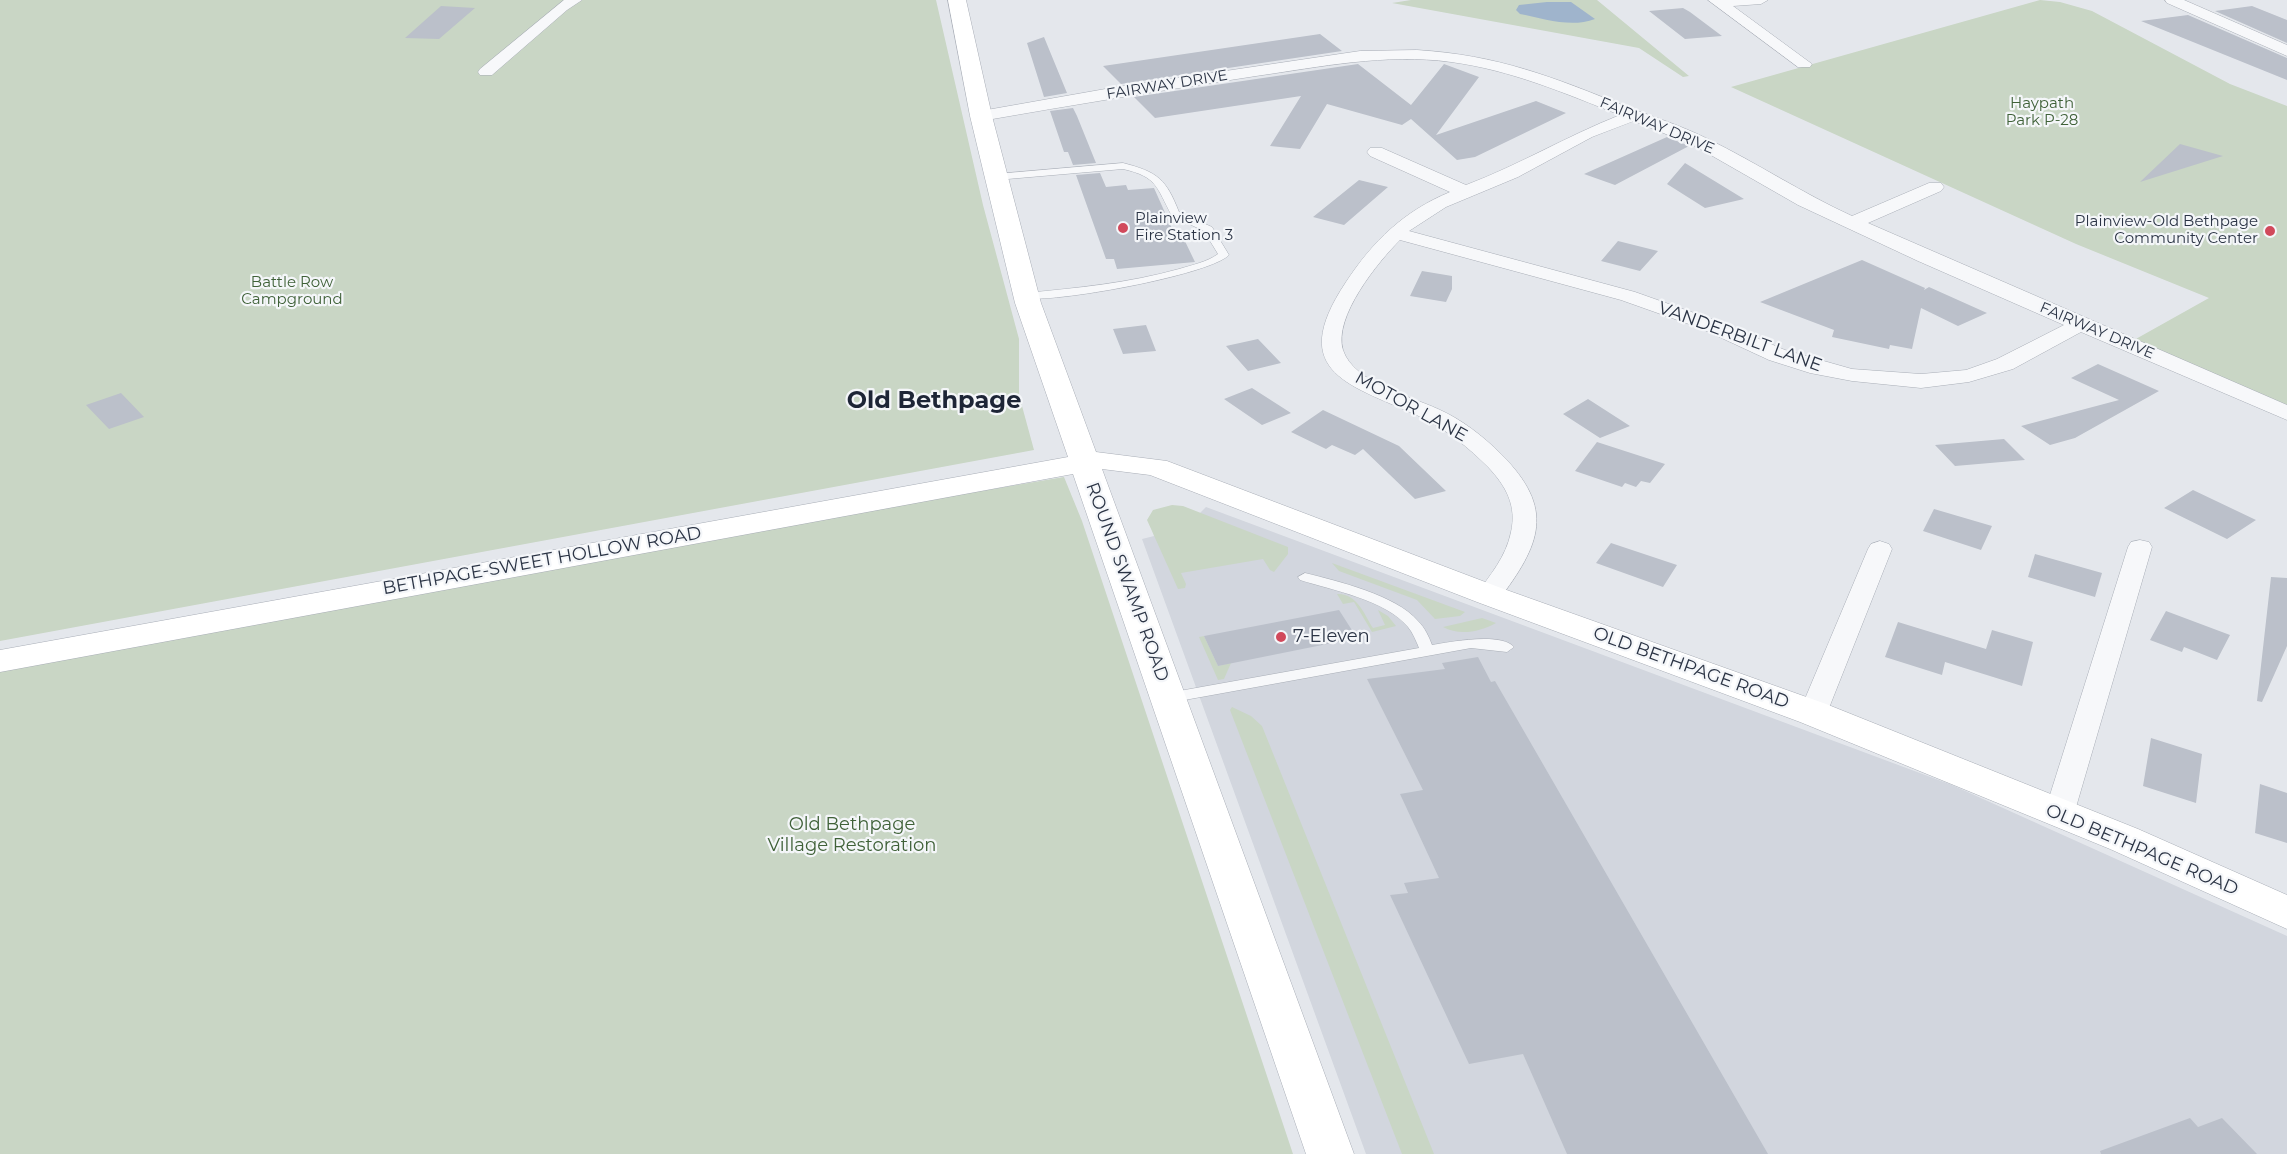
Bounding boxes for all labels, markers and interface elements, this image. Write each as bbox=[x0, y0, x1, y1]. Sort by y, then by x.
street label: FAIRWAY DRIVE bbox=[1105, 67, 1229, 103]
street label: FAIRWAY DRIVE bbox=[1597, 94, 1717, 158]
park label: Haypath Park P-28 bbox=[2006, 95, 2078, 130]
place label: Plainview Fire Station 3 bbox=[1135, 210, 1233, 245]
place label: Plainview-Old Bethpage Community Center bbox=[2075, 213, 2258, 248]
marker: Plainview Fire Station 3 bbox=[1116, 221, 1130, 235]
marker: Plainview-Old Bethpage Community Center bbox=[2263, 224, 2277, 238]
park label: Battle Row Campground bbox=[241, 274, 343, 309]
street label: VANDERBILT LANE bbox=[1655, 297, 1825, 377]
street label: FAIRWAY DRIVE bbox=[2037, 299, 2157, 363]
street label: MOTOR LANE bbox=[1351, 367, 1471, 447]
district label: Old Bethpage bbox=[847, 387, 1021, 415]
street label: ROUND SWAMP ROAD bbox=[1081, 479, 1173, 685]
street label: BETHPAGE-SWEET HOLLOW ROAD bbox=[381, 522, 703, 600]
street label: OLD BETHPAGE ROAD bbox=[1590, 622, 1792, 714]
place label: 7-Eleven bbox=[1293, 626, 1370, 648]
marker: 7-Eleven bbox=[1274, 630, 1288, 644]
street label: OLD BETHPAGE ROAD bbox=[2042, 800, 2242, 900]
park label: Old Bethpage Village Restoration bbox=[768, 814, 936, 856]

